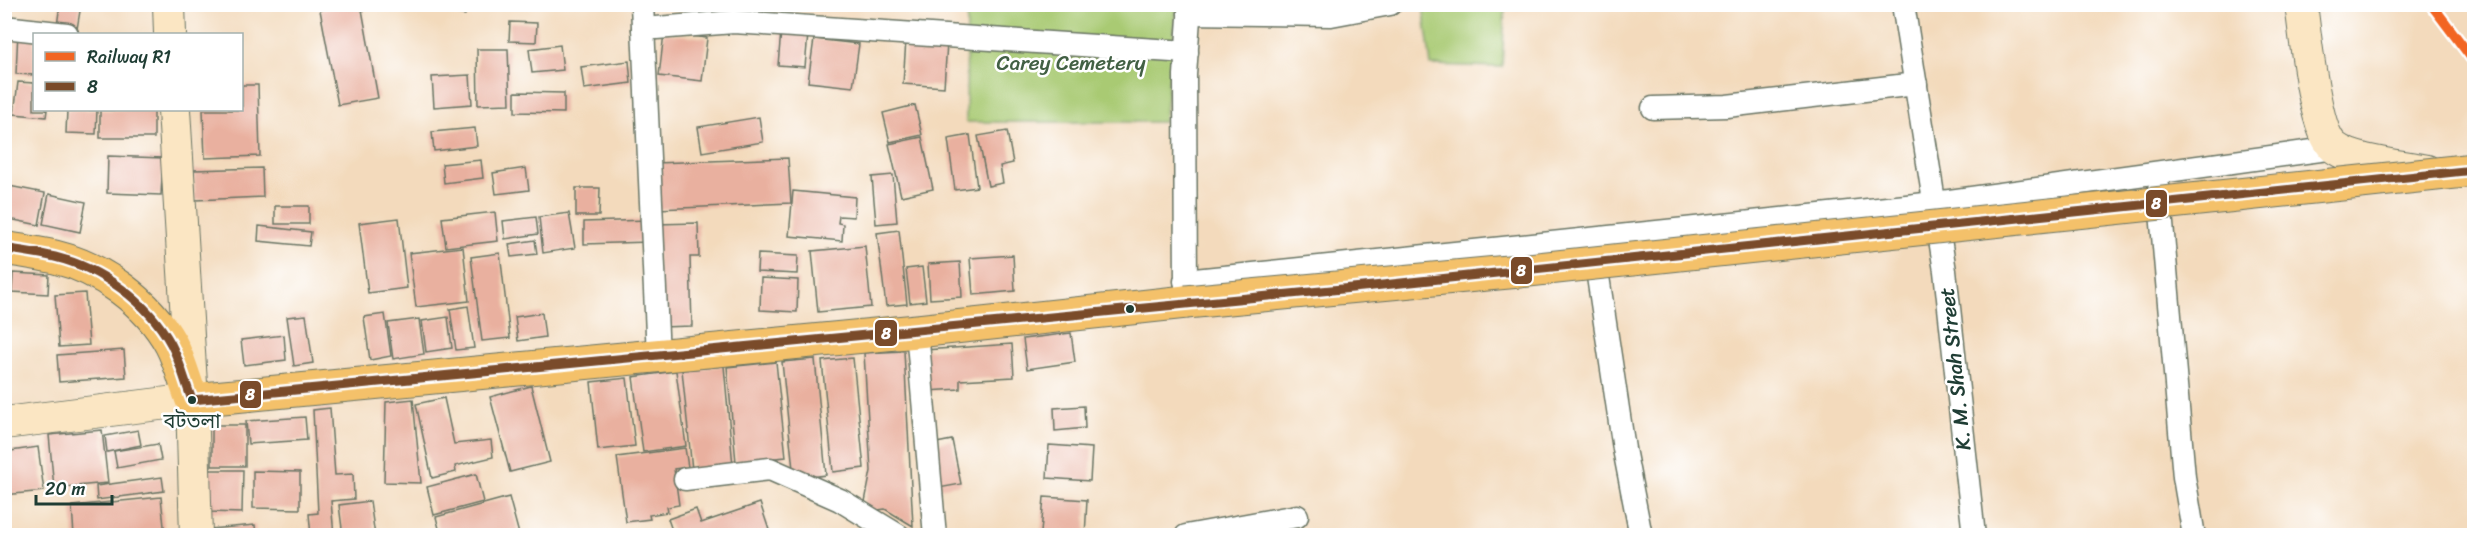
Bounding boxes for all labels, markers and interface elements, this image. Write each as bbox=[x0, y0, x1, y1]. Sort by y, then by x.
legend bbox=[33, 33, 243, 111]
text: Railway R1 bbox=[87, 41, 171, 73]
park label: Carey Cemetery bbox=[997, 44, 1146, 82]
text: 8 bbox=[87, 71, 98, 103]
line badge: 8 bbox=[2145, 189, 2168, 218]
text: 8 bbox=[2150, 189, 2161, 218]
line badge: 8 bbox=[1510, 256, 1533, 285]
text: 8 bbox=[1515, 256, 1526, 285]
street label: K. M. Shah Street bbox=[1928, 286, 1982, 452]
unlabelled marker bbox=[1124, 303, 1136, 315]
line badge: 8 bbox=[874, 319, 898, 347]
text: 8 bbox=[880, 319, 891, 348]
line badge: 8 bbox=[239, 380, 262, 409]
text: 8 bbox=[244, 380, 255, 409]
marker: বটতলা bbox=[186, 394, 198, 406]
place label: বটতলা bbox=[163, 404, 221, 439]
scale bar bbox=[36, 468, 112, 506]
text: 20 m bbox=[45, 473, 85, 505]

